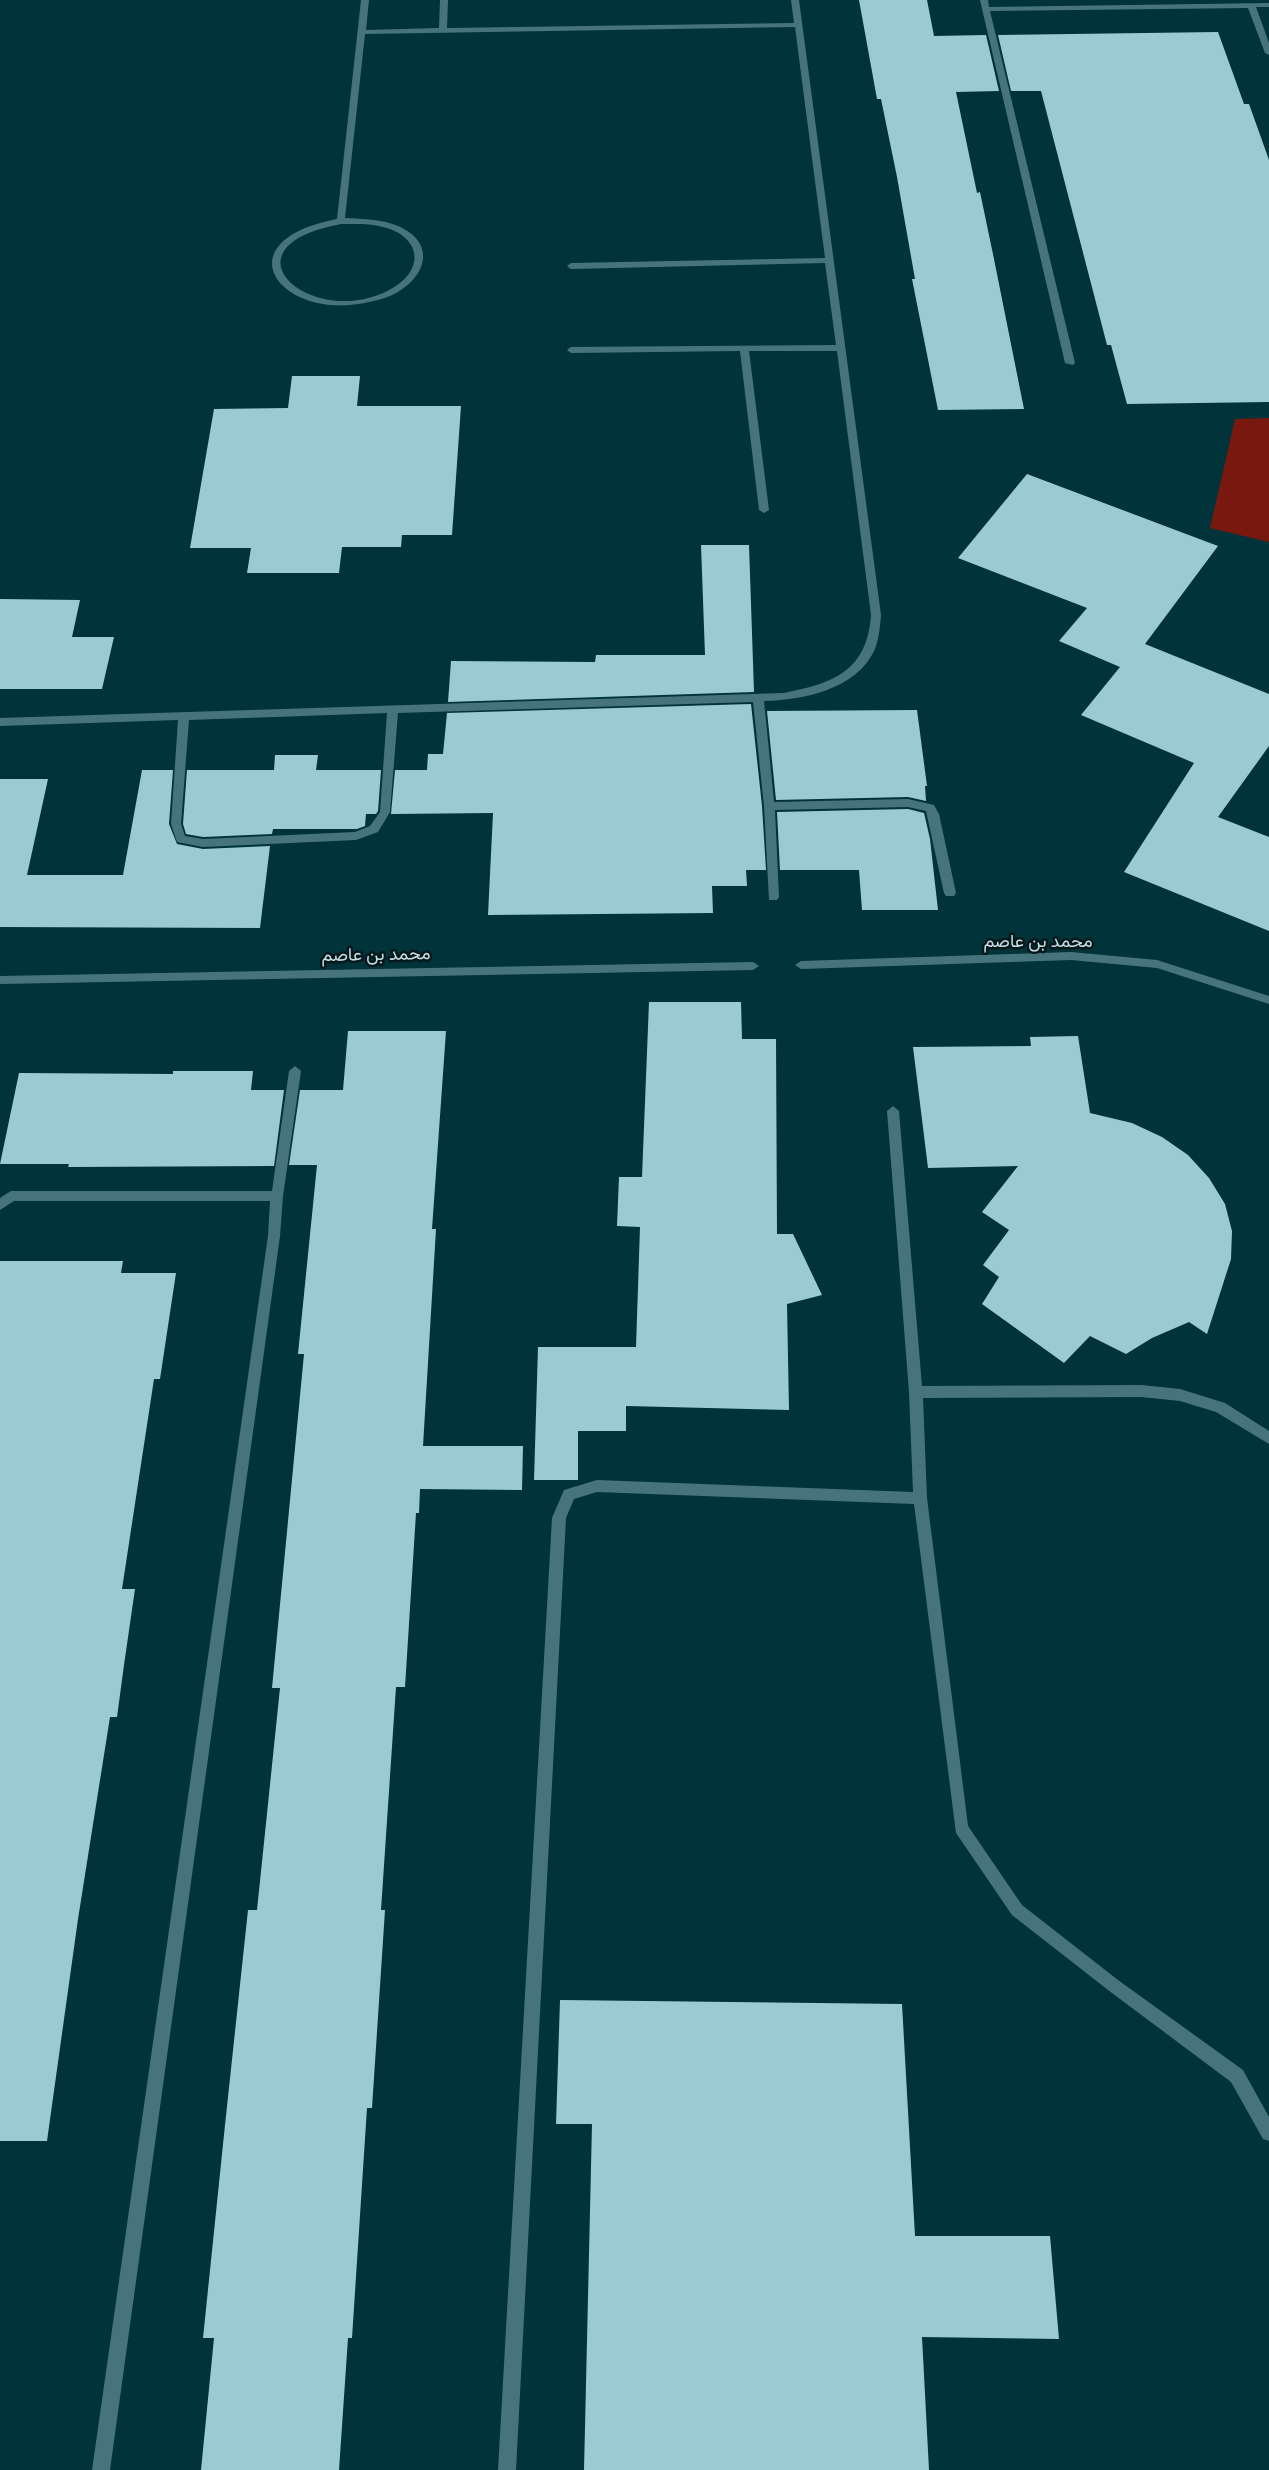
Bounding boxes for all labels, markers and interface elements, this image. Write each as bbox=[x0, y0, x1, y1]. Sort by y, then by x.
street label: محمد بن عاصم bbox=[983, 931, 1093, 953]
street label: محمد بن عاصم bbox=[321, 943, 431, 967]

